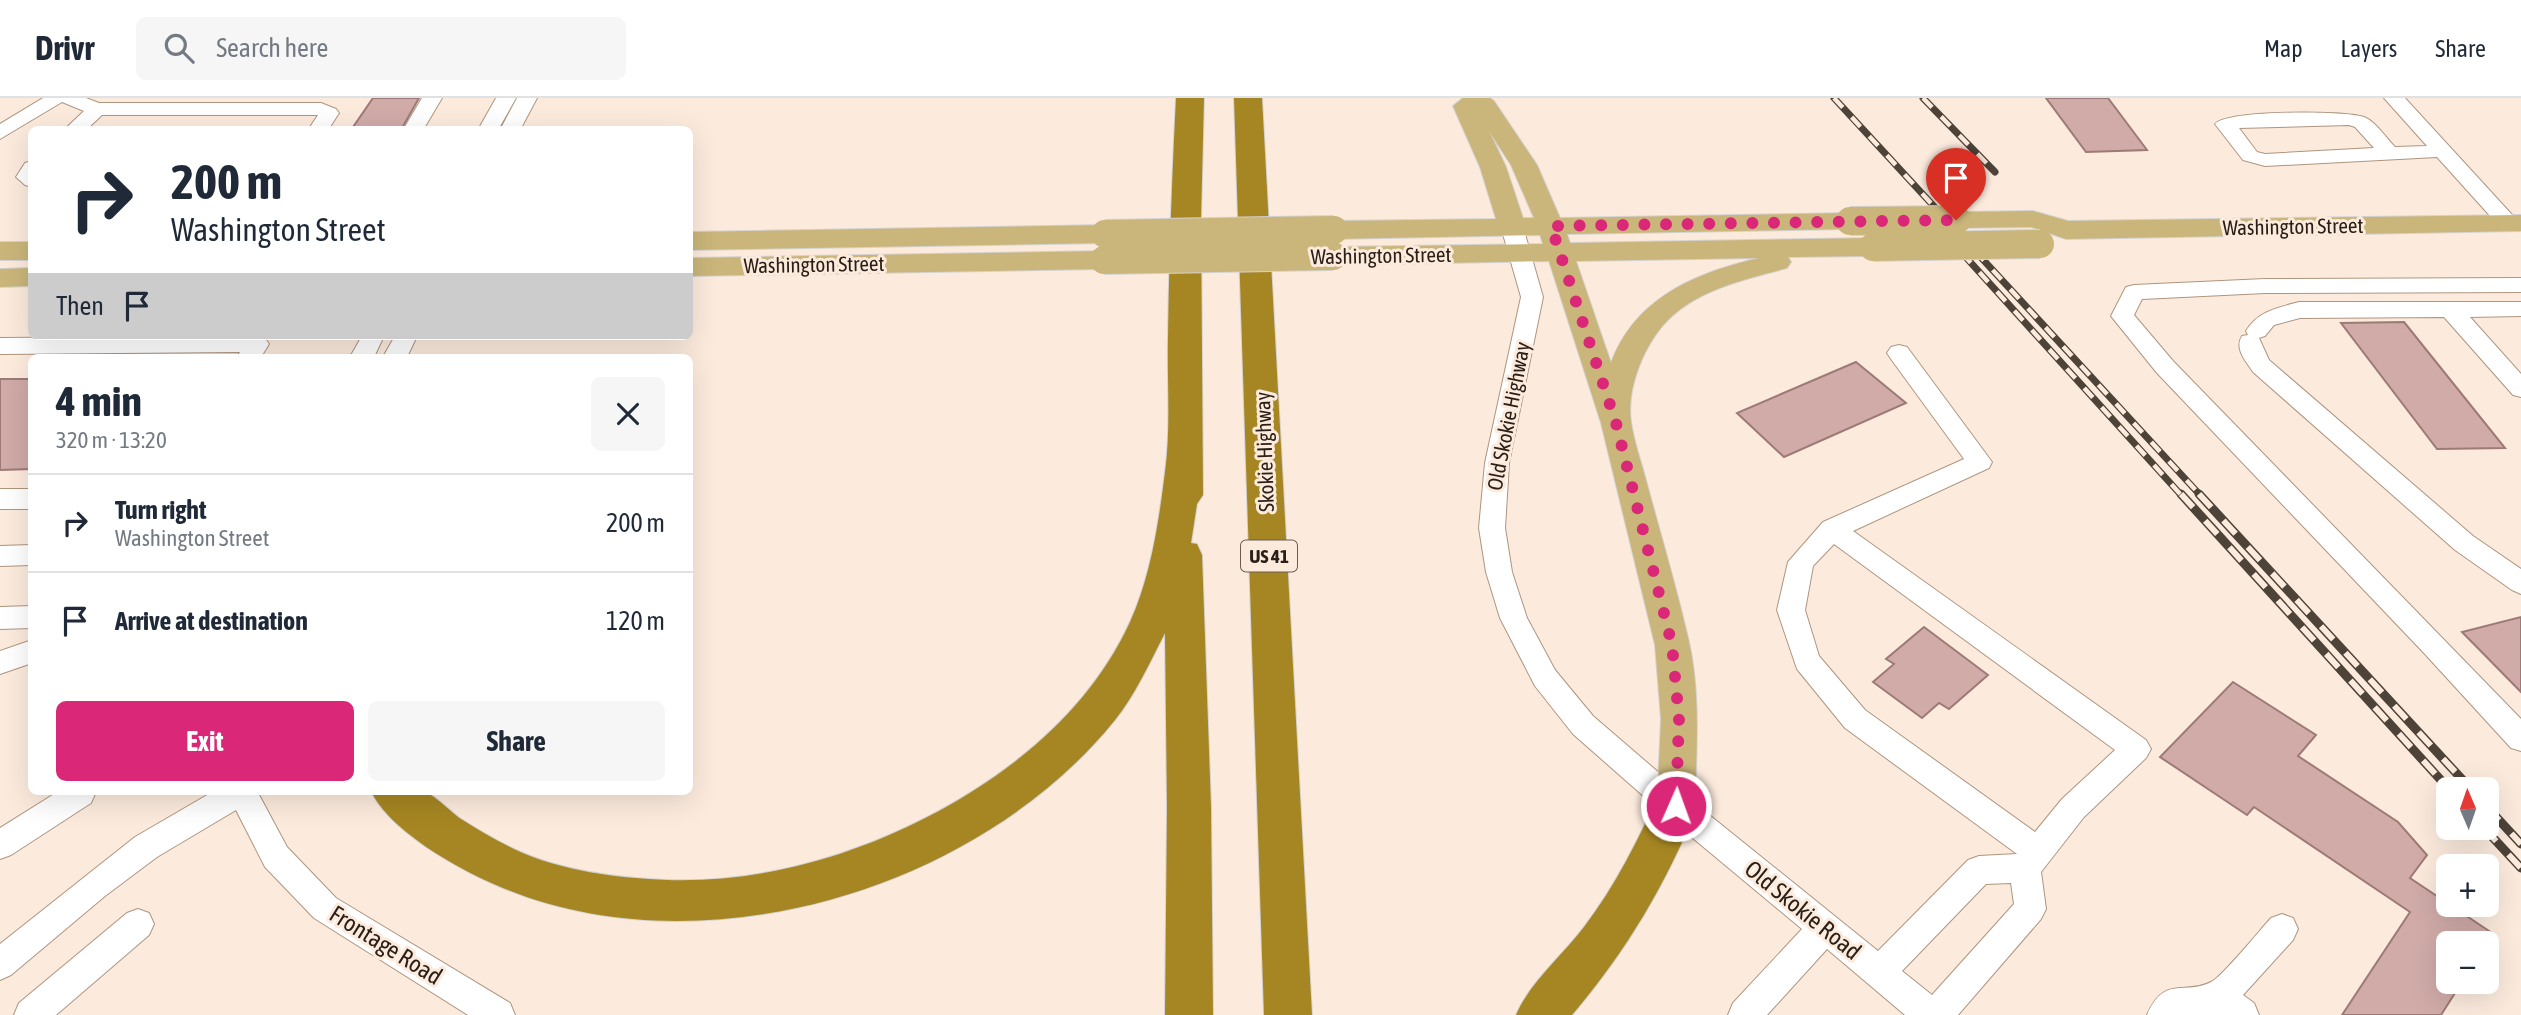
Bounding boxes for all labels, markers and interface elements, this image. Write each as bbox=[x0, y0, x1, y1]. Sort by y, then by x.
search box bbox=[136, 17, 626, 80]
text: Drivr bbox=[35, 29, 94, 67]
icon: search bbox=[160, 29, 198, 67]
text: Search here bbox=[216, 33, 328, 63]
text: Map bbox=[2264, 35, 2303, 62]
text: Layers bbox=[2341, 35, 2397, 62]
text: Share bbox=[2435, 35, 2486, 62]
pin bbox=[1926, 148, 1986, 220]
text: 200 m bbox=[171, 153, 282, 209]
icon: right bbox=[56, 154, 147, 245]
icon: arrive bbox=[1937, 159, 1975, 197]
text: Washington Street bbox=[171, 211, 386, 248]
street label: Washington Street bbox=[2222, 213, 2364, 239]
street label: Washington Street bbox=[1310, 242, 1452, 268]
street label: Washington Street bbox=[743, 251, 885, 277]
icon: arrive bbox=[118, 287, 156, 325]
text: Then bbox=[56, 291, 104, 321]
street label: Old Skokie Highway bbox=[1482, 339, 1534, 492]
text: 4 min bbox=[56, 377, 142, 425]
button: close bbox=[591, 377, 665, 451]
street label: Skokie Highway bbox=[1250, 391, 1278, 513]
text: 320 m · 13:20 bbox=[56, 427, 167, 453]
text: Turn right bbox=[115, 495, 206, 525]
icon: right bbox=[56, 504, 94, 542]
text: 200 m bbox=[606, 508, 665, 538]
text: Washington Street bbox=[115, 525, 269, 551]
road number: US 41 bbox=[1241, 540, 1297, 572]
icon: arrive bbox=[56, 602, 94, 640]
text: Arrive at destination bbox=[115, 606, 308, 636]
text: 120 m bbox=[606, 606, 665, 636]
button: Exit bbox=[56, 701, 354, 781]
button: Share bbox=[368, 701, 665, 781]
position arrow bbox=[1639, 769, 1713, 843]
north arrow bbox=[2436, 777, 2499, 840]
map controls bbox=[2436, 777, 2499, 994]
button: + bbox=[2436, 854, 2499, 917]
street label: Old Skokie Road bbox=[1739, 855, 1867, 965]
street label: Frontage Road bbox=[325, 900, 447, 990]
button: − bbox=[2436, 931, 2499, 994]

